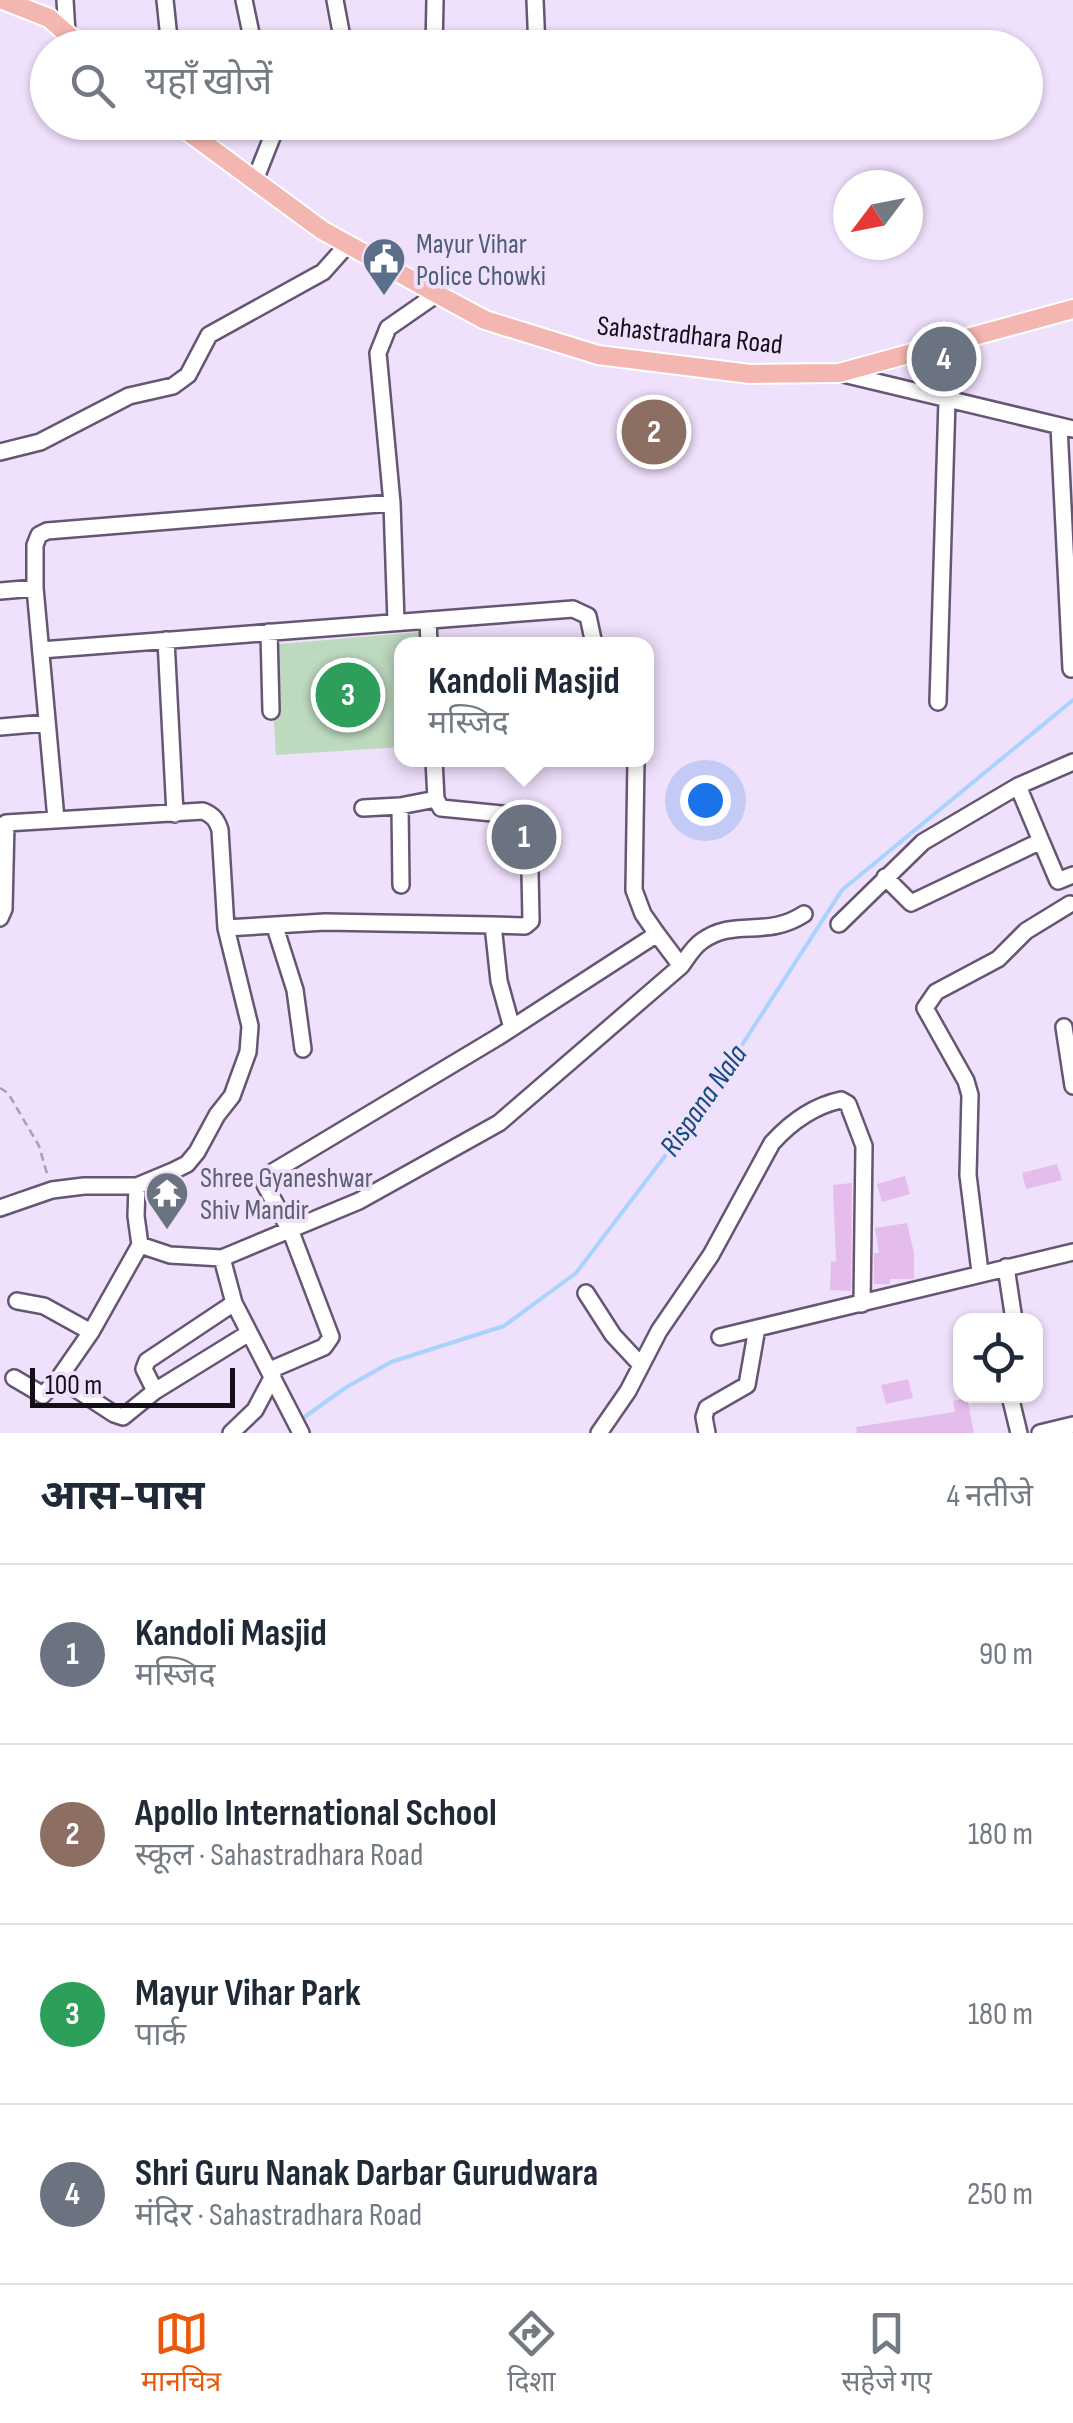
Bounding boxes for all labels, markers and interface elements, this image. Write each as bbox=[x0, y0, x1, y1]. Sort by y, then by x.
search box bbox=[30, 30, 1043, 140]
icon: search bbox=[65, 58, 120, 113]
text: यहाँ खोजें bbox=[145, 60, 272, 105]
north arrow bbox=[833, 170, 923, 260]
place label: Mayur Vihar Police Chowki bbox=[416, 228, 546, 293]
public building icon: Mayur Vihar Police Chowki bbox=[361, 236, 407, 297]
street label: Sahastradhara Road bbox=[595, 309, 784, 362]
pin: 4 bbox=[912, 322, 976, 396]
pin: 2 bbox=[622, 394, 686, 470]
popup bbox=[394, 637, 654, 767]
pin: 3 bbox=[316, 658, 380, 732]
text: Kandoli Masjid bbox=[428, 659, 620, 704]
text: मस्जिद bbox=[428, 704, 509, 743]
your location bbox=[680, 775, 731, 826]
pin: 1 bbox=[492, 800, 556, 874]
water label: Rispana Nala bbox=[652, 1038, 755, 1163]
place label: Shree Gyaneshwar Shiv Mandir bbox=[200, 1162, 373, 1227]
temple icon: Shree Gyaneshwar Shiv Mandir bbox=[144, 1170, 190, 1231]
map controls bbox=[953, 1313, 1043, 1403]
button: locate bbox=[953, 1313, 1043, 1403]
scale bar bbox=[30, 1363, 235, 1408]
text: 100 m bbox=[45, 1369, 102, 1402]
text: आस-पास bbox=[40, 1471, 204, 1522]
text: 4 नतीजे bbox=[947, 1477, 1033, 1516]
text: Kandoli Masjid bbox=[135, 1611, 327, 1656]
text: 1 bbox=[66, 1635, 79, 1674]
text: 90 m bbox=[979, 1635, 1033, 1674]
text: मस्जिद bbox=[135, 1656, 216, 1695]
text: Apollo International School bbox=[135, 1791, 497, 1836]
text: 2 bbox=[65, 1815, 80, 1854]
text: 180 m bbox=[968, 1815, 1033, 1854]
text: स्कूल · Sahastradhara Road bbox=[135, 1836, 423, 1875]
text: Mayur Vihar Park bbox=[135, 1971, 361, 2016]
text: 3 bbox=[65, 1995, 80, 2034]
text: 180 m bbox=[968, 1995, 1033, 2034]
text: पार्क bbox=[135, 2016, 186, 2055]
text: Shri Guru Nanak Darbar Gurudwara bbox=[135, 2151, 598, 2196]
text: 4 bbox=[65, 2175, 80, 2214]
text: 250 m bbox=[967, 2175, 1033, 2214]
text: मंदिर · Sahastradhara Road bbox=[135, 2196, 422, 2235]
tab: मानचित्र bbox=[141, 2306, 221, 2402]
tab: दिशा bbox=[504, 2306, 559, 2402]
tab: सहेजे गए bbox=[841, 2306, 932, 2402]

